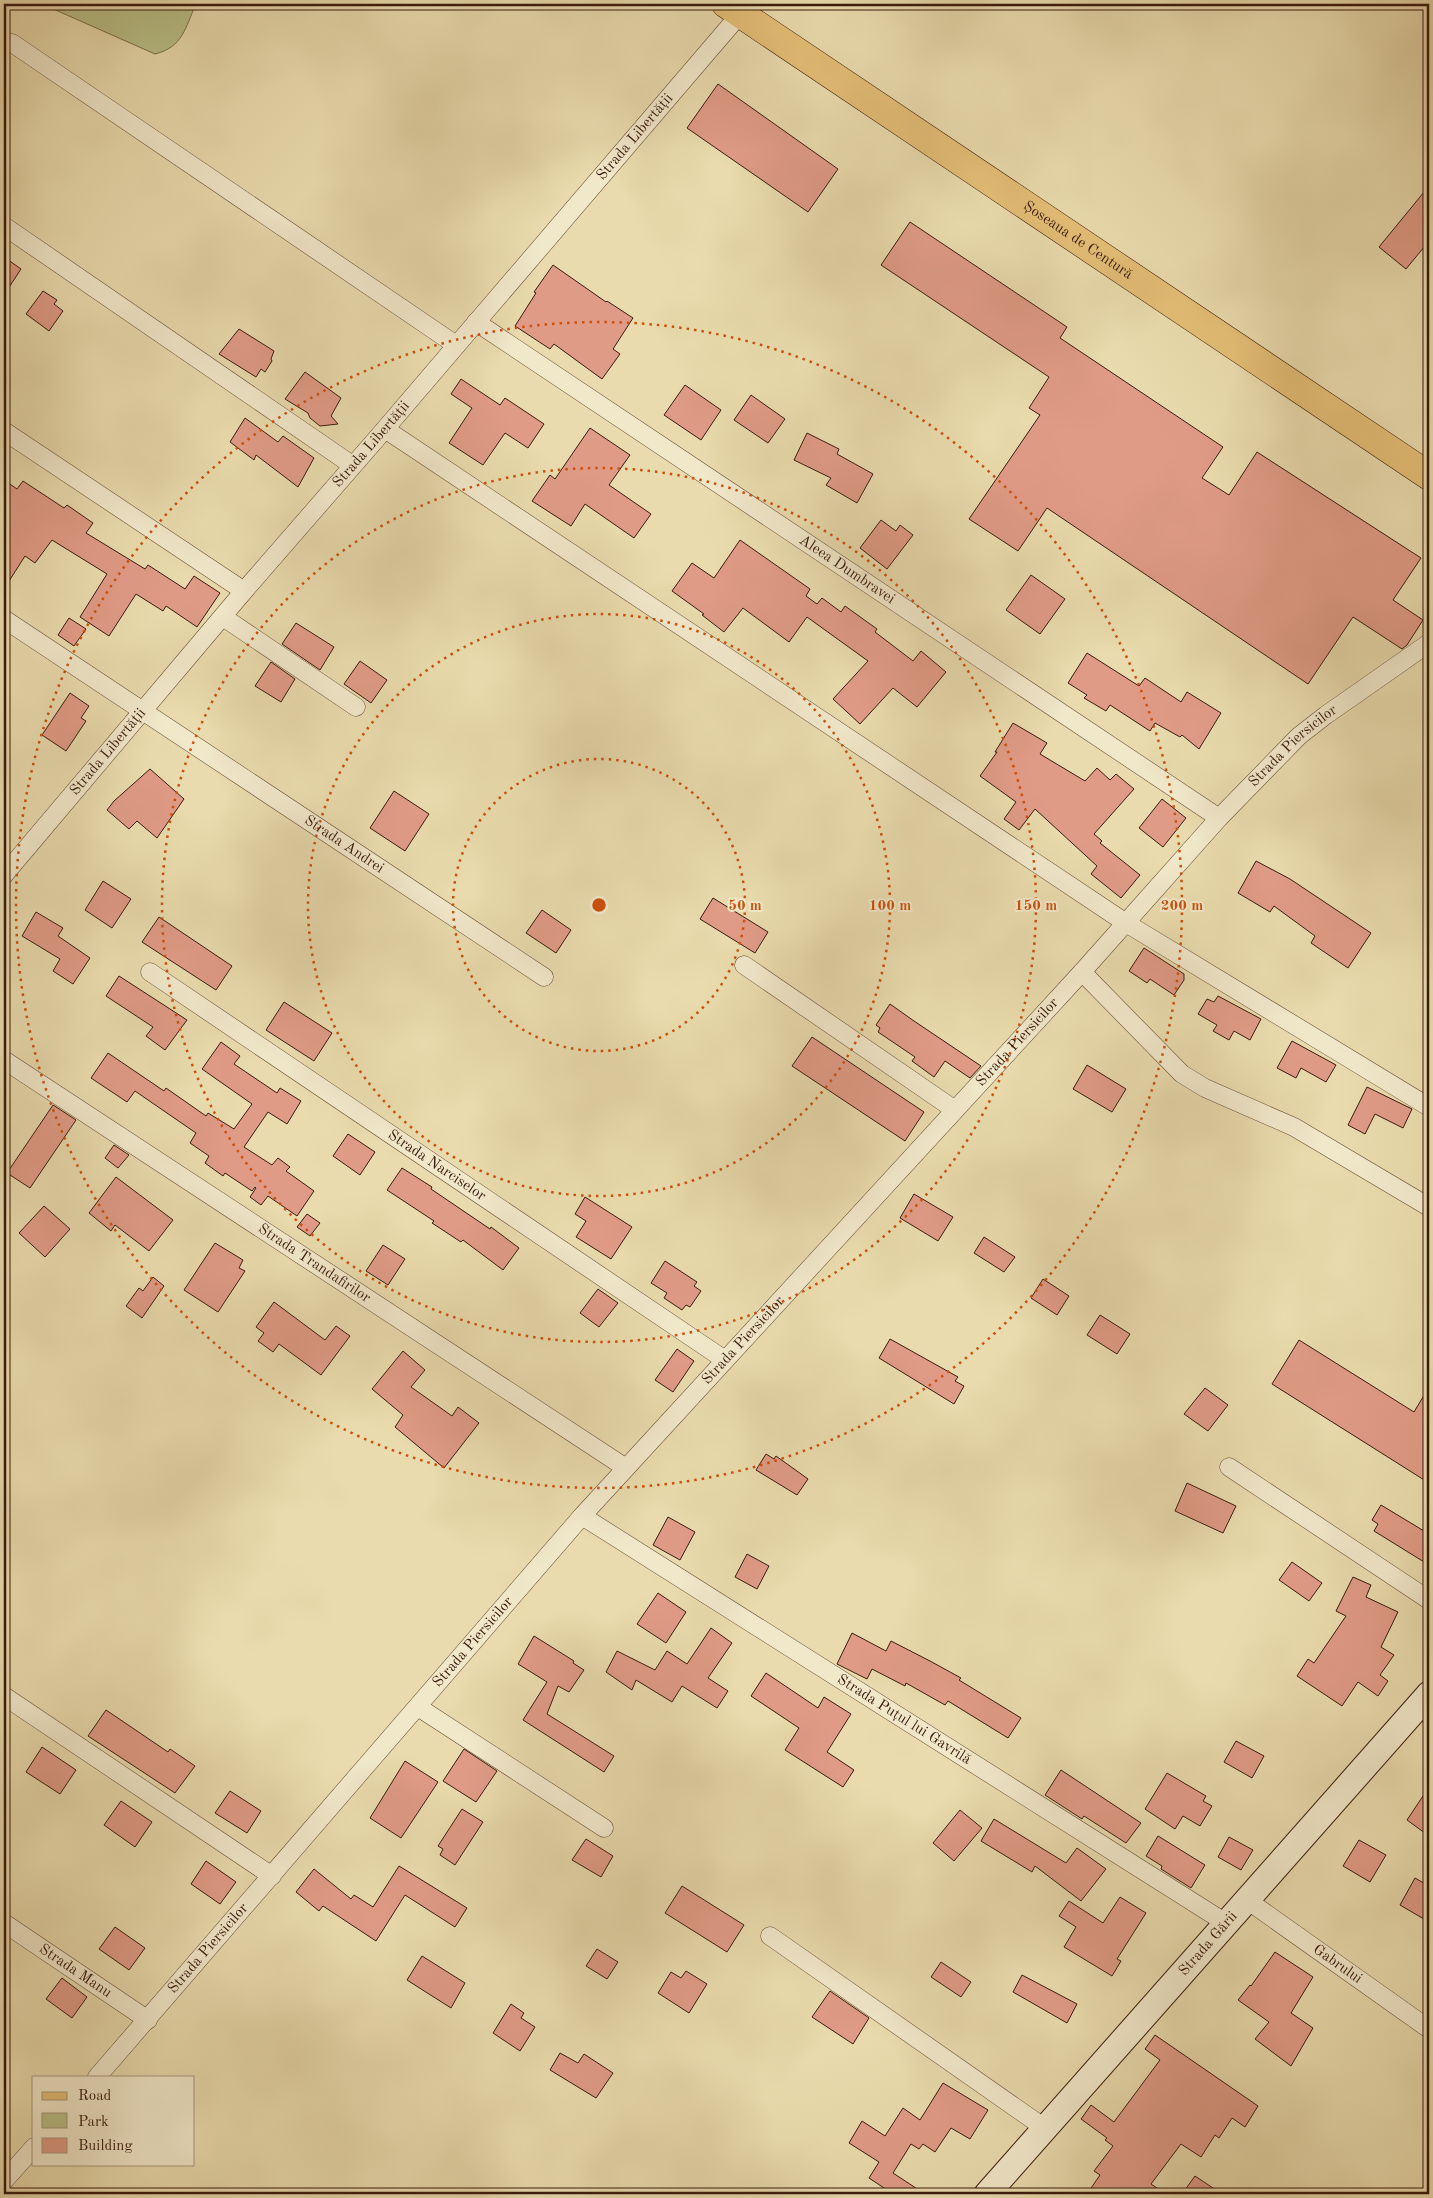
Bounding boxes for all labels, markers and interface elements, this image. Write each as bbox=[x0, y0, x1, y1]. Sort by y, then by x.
street label: Strada Libertății bbox=[594, 91, 676, 183]
street label: Șoseaua de Centură bbox=[1021, 198, 1136, 283]
street label: Strada Libertății bbox=[330, 399, 413, 490]
street label: Aleea Dumbravei bbox=[796, 532, 898, 607]
street label: Strada Piersicilor bbox=[1246, 702, 1340, 790]
street label: Strada Libertății bbox=[67, 706, 149, 798]
street label: Strada Andrei bbox=[302, 813, 387, 876]
centre of rings bbox=[590, 896, 608, 914]
text: 50 m bbox=[728, 899, 762, 914]
text: 100 m bbox=[869, 899, 911, 914]
text: 150 m bbox=[1015, 899, 1057, 914]
text: 200 m bbox=[1161, 899, 1203, 914]
street label: Strada Piersicilor bbox=[973, 995, 1061, 1089]
street label: Strada Narciselor bbox=[385, 1127, 488, 1204]
street label: Strada Trandafirilor bbox=[255, 1221, 373, 1306]
street label: Strada Piersicilor bbox=[699, 1293, 787, 1387]
street label: Strada Piersicilor bbox=[430, 1594, 516, 1690]
street label: Strada Puțul lui Gavrilă bbox=[834, 1672, 974, 1768]
street label: Strada Piersicilor bbox=[165, 1900, 251, 1996]
street label: Strada Gării bbox=[1176, 1909, 1240, 1979]
street label: Strada Manu bbox=[36, 1941, 114, 2001]
street label: Gabrului bbox=[1310, 1942, 1365, 1987]
legend bbox=[32, 2076, 195, 2166]
text: Road bbox=[78, 2089, 112, 2104]
text: Park bbox=[78, 2115, 109, 2130]
text: Building bbox=[78, 2139, 133, 2154]

